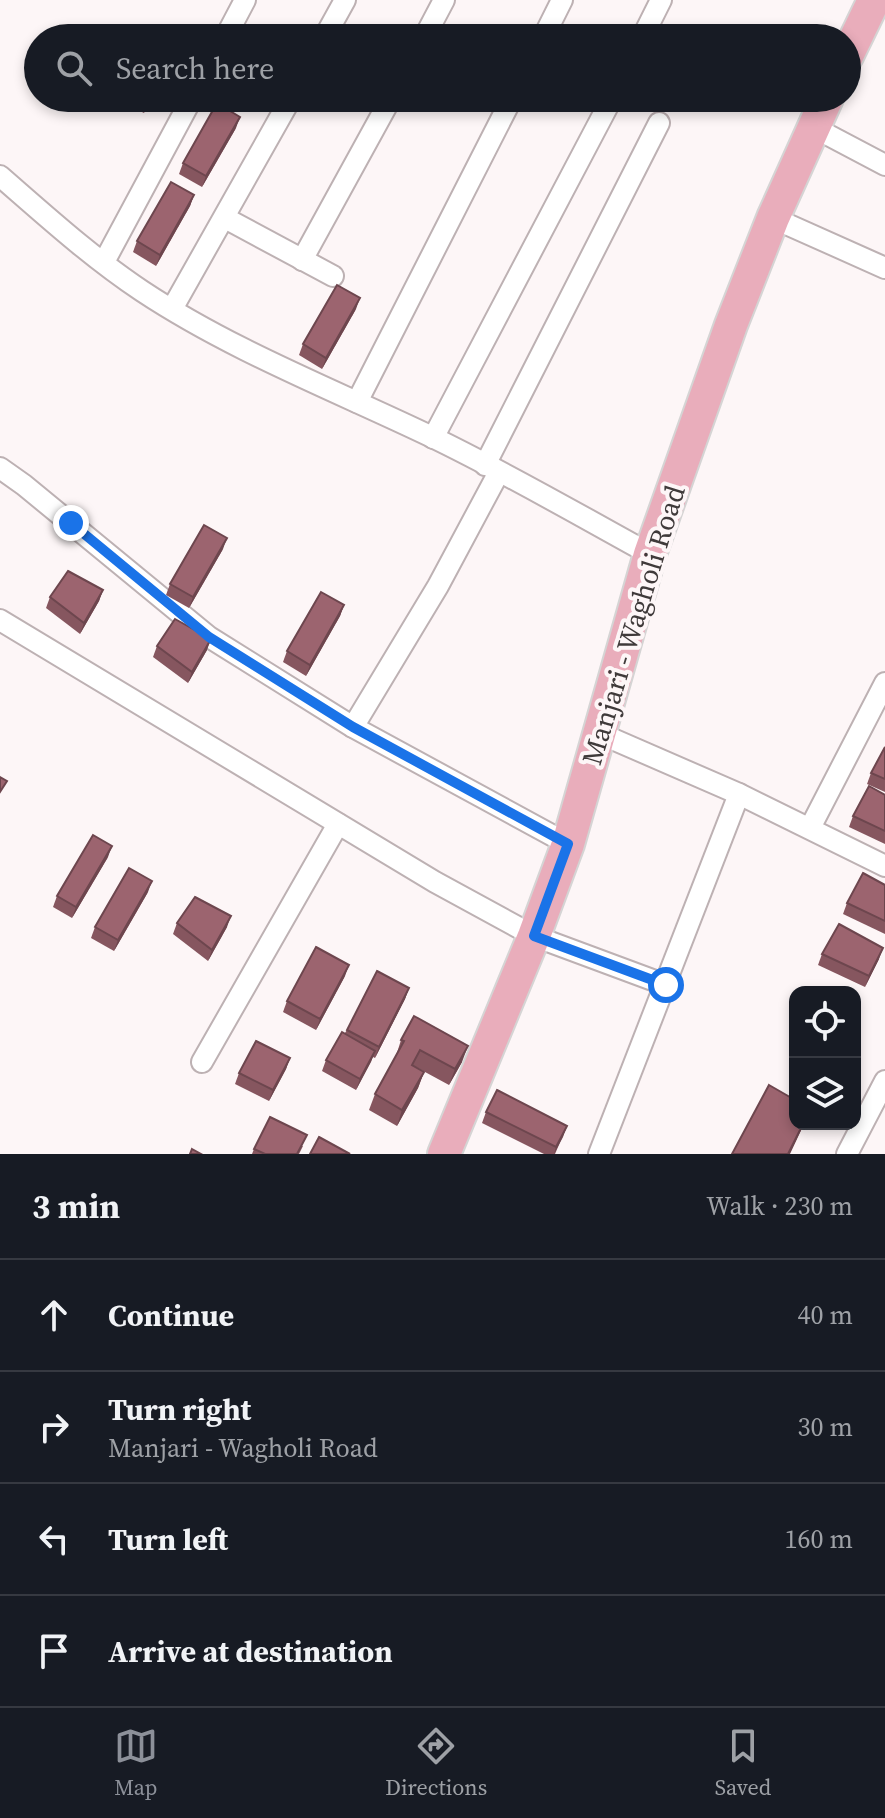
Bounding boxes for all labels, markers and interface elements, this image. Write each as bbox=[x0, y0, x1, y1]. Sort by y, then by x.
search box bbox=[24, 24, 861, 112]
icon: search bbox=[52, 46, 96, 90]
text: Search here bbox=[116, 48, 274, 89]
street label: Manjari - Wagholi Road bbox=[572, 480, 694, 769]
route end bbox=[53, 505, 89, 541]
route start bbox=[648, 967, 684, 1003]
map controls bbox=[789, 986, 861, 1130]
button: locate bbox=[789, 986, 861, 1058]
button: layers bbox=[789, 1058, 861, 1130]
text: 3 min bbox=[32, 1183, 120, 1229]
text: Walk · 230 m bbox=[706, 1188, 853, 1224]
icon: ahead bbox=[32, 1293, 76, 1337]
text: Continue bbox=[108, 1295, 234, 1336]
text: 40 m bbox=[798, 1297, 853, 1333]
text: Turn right bbox=[108, 1389, 251, 1430]
icon: right bbox=[32, 1405, 76, 1449]
text: 30 m bbox=[798, 1409, 853, 1445]
text: Manjari - Wagholi Road bbox=[108, 1430, 378, 1466]
icon: left bbox=[32, 1517, 76, 1561]
text: Turn left bbox=[108, 1519, 228, 1560]
text: 160 m bbox=[785, 1521, 853, 1557]
icon: arrive bbox=[32, 1629, 76, 1673]
text: Arrive at destination bbox=[108, 1631, 393, 1672]
tab: Map bbox=[114, 1724, 158, 1802]
tab: Directions bbox=[385, 1724, 487, 1802]
tab: Saved bbox=[715, 1724, 771, 1802]

